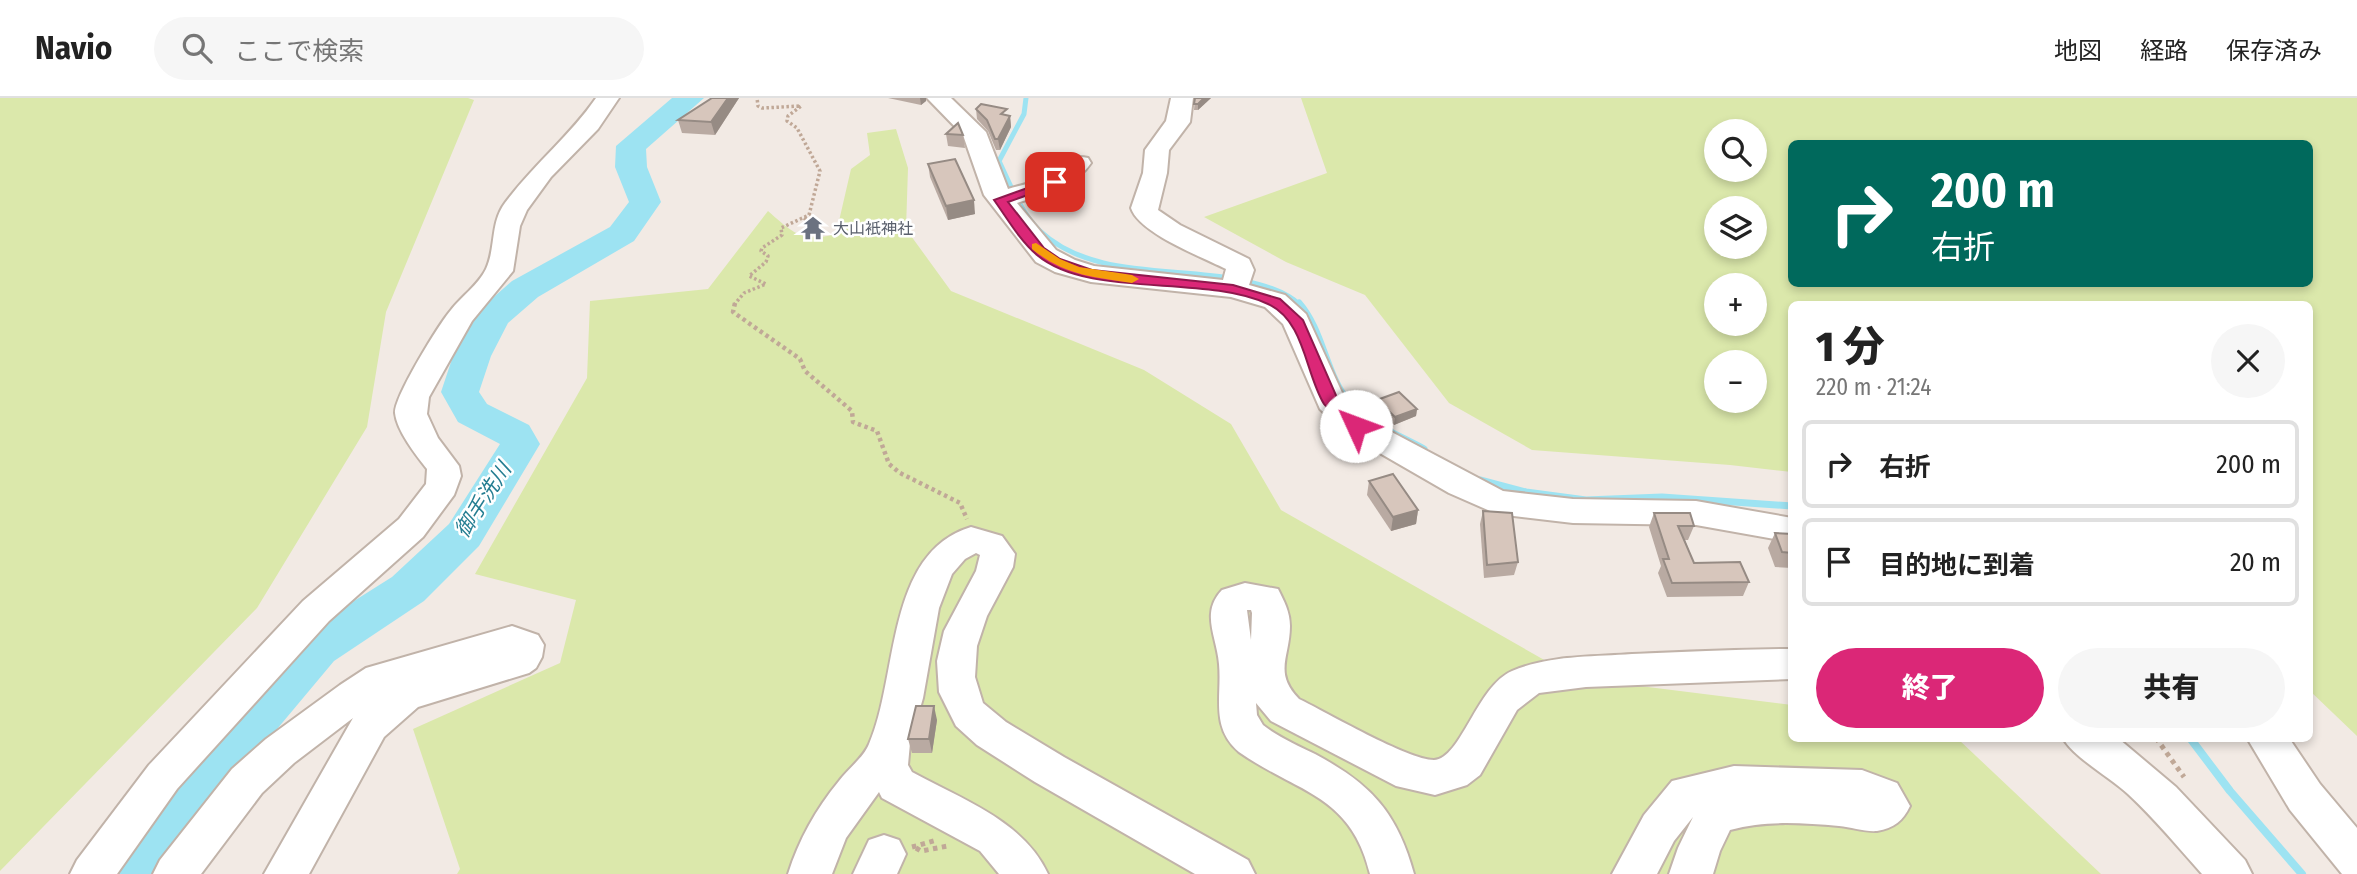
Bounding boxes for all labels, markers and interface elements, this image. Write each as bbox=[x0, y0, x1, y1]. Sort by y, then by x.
search box bbox=[154, 17, 644, 80]
text: Navio bbox=[35, 28, 112, 68]
icon: search bbox=[178, 29, 216, 67]
text: ここで検索 bbox=[234, 36, 364, 67]
text: 地図 bbox=[2054, 37, 2102, 65]
text: 経路 bbox=[2140, 37, 2188, 65]
text: 保存済み bbox=[2226, 37, 2322, 65]
map controls bbox=[1704, 119, 1767, 413]
button: search bbox=[1704, 119, 1767, 182]
pin bbox=[1025, 152, 1085, 212]
text: 200 m bbox=[1931, 161, 2055, 220]
icon: arrive bbox=[1036, 163, 1074, 201]
icon: right bbox=[1816, 168, 1907, 259]
button: layers bbox=[1704, 196, 1767, 259]
temple icon: 大山衹神社 bbox=[799, 214, 827, 242]
place label: 大山衹神社 bbox=[833, 219, 913, 238]
text: 右折 bbox=[1931, 228, 1995, 266]
button: + bbox=[1704, 273, 1767, 336]
text: 1 分 bbox=[1816, 322, 1885, 372]
button: close bbox=[2211, 324, 2285, 398]
button: − bbox=[1704, 350, 1767, 413]
text: 220 m · 21:24 bbox=[1816, 373, 1931, 401]
position arrow bbox=[1319, 389, 1393, 463]
icon: right bbox=[1820, 445, 1858, 483]
text: 200 m bbox=[2216, 449, 2281, 480]
text: 右折 bbox=[1879, 452, 1931, 483]
water label: 御手洗川 bbox=[449, 456, 518, 542]
icon: arrive bbox=[1820, 543, 1858, 581]
text: 20 m bbox=[2230, 547, 2281, 578]
text: 目的地に到着 bbox=[1879, 550, 2035, 581]
button: 終了 bbox=[1816, 648, 2044, 728]
button: 共有 bbox=[2058, 648, 2285, 728]

